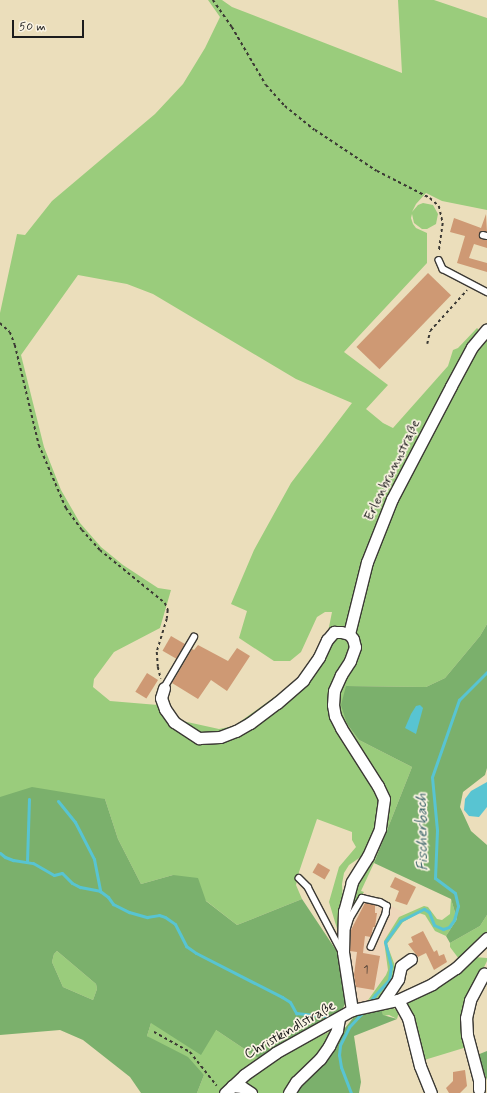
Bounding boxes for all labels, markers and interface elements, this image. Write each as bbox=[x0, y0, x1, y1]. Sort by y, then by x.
scale bar bbox=[14, 12, 86, 38]
text: 50 m bbox=[19, 19, 46, 35]
street label: Erlenbrunnstraße bbox=[360, 417, 424, 523]
water label: Fischerbach bbox=[413, 793, 433, 871]
house number: 1 bbox=[363, 964, 369, 978]
street label: Christkindlstraße bbox=[241, 997, 339, 1063]

